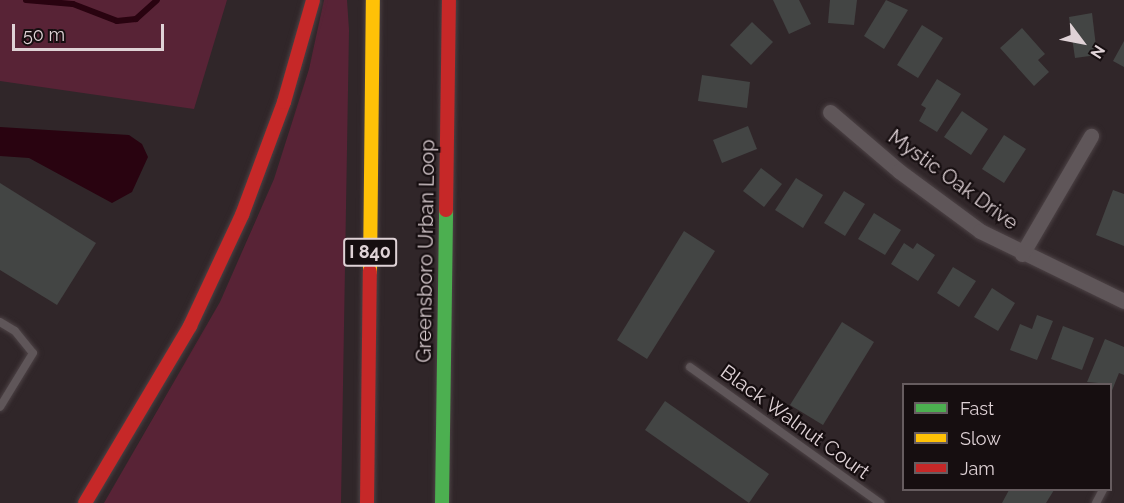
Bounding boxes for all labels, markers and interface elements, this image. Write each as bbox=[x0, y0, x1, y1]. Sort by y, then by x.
scale bar bbox=[15, 12, 166, 50]
north arrow bbox=[1052, 12, 1112, 72]
text: 50 m bbox=[23, 24, 65, 45]
text: N bbox=[1086, 42, 1109, 62]
street label: Mystic Oak Drive bbox=[884, 125, 1022, 235]
street label: Greensboro Urban Loop bbox=[412, 139, 440, 363]
road number: I 840 bbox=[343, 237, 397, 267]
street label: Black Walnut Court bbox=[715, 360, 875, 484]
legend bbox=[902, 383, 1112, 491]
text: Fast bbox=[960, 398, 994, 419]
text: Slow bbox=[960, 428, 1001, 449]
text: Jam bbox=[960, 458, 995, 479]

